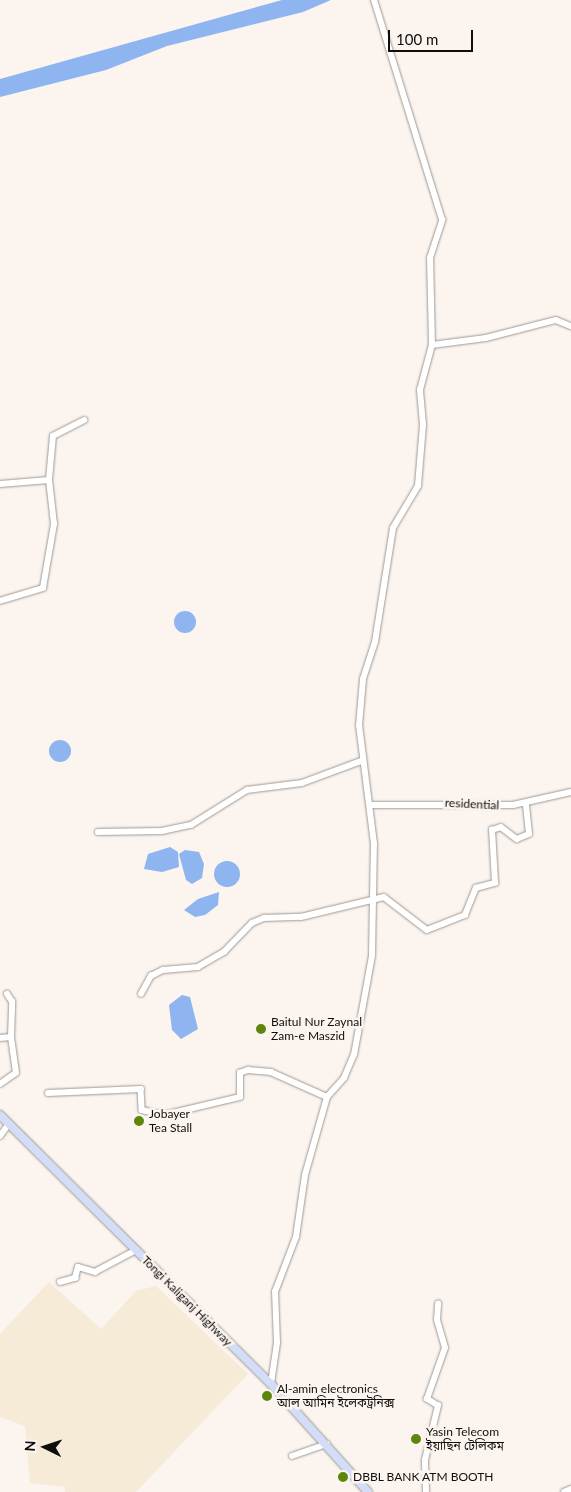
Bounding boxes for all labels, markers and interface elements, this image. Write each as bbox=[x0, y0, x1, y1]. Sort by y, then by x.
scale bar bbox=[391, 20, 476, 52]
text: 100 m bbox=[396, 30, 438, 48]
street label: residential bbox=[444, 795, 500, 813]
place label: Baitul Nur Zaynal Zam-e Maszid bbox=[271, 1015, 362, 1043]
marker: Baitul Nur Zaynal Zam-e Maszid bbox=[255, 1023, 267, 1035]
place label: Jobayer Tea Stall bbox=[149, 1107, 192, 1135]
marker: Jobayer Tea Stall bbox=[133, 1115, 145, 1127]
street label: Tongi Kaliganj Highway bbox=[139, 1253, 235, 1349]
place label: Al-amin electronics আল আমিন ইলেকট্রনিক্স bbox=[277, 1382, 394, 1410]
marker: Al-amin electronics আল আমিন ইলেকট্রনিক্স bbox=[261, 1390, 273, 1402]
north arrow bbox=[20, 1422, 70, 1472]
place label: Yasin Telecom ইয়াছিন টেলিকম bbox=[426, 1425, 504, 1453]
marker: Yasin Telecom ইয়াছিন টেলিকম bbox=[410, 1433, 422, 1445]
text: N bbox=[21, 1440, 38, 1452]
place label: DBBL BANK ATM BOOTH bbox=[353, 1470, 494, 1484]
marker: DBBL BANK ATM BOOTH bbox=[337, 1471, 349, 1483]

